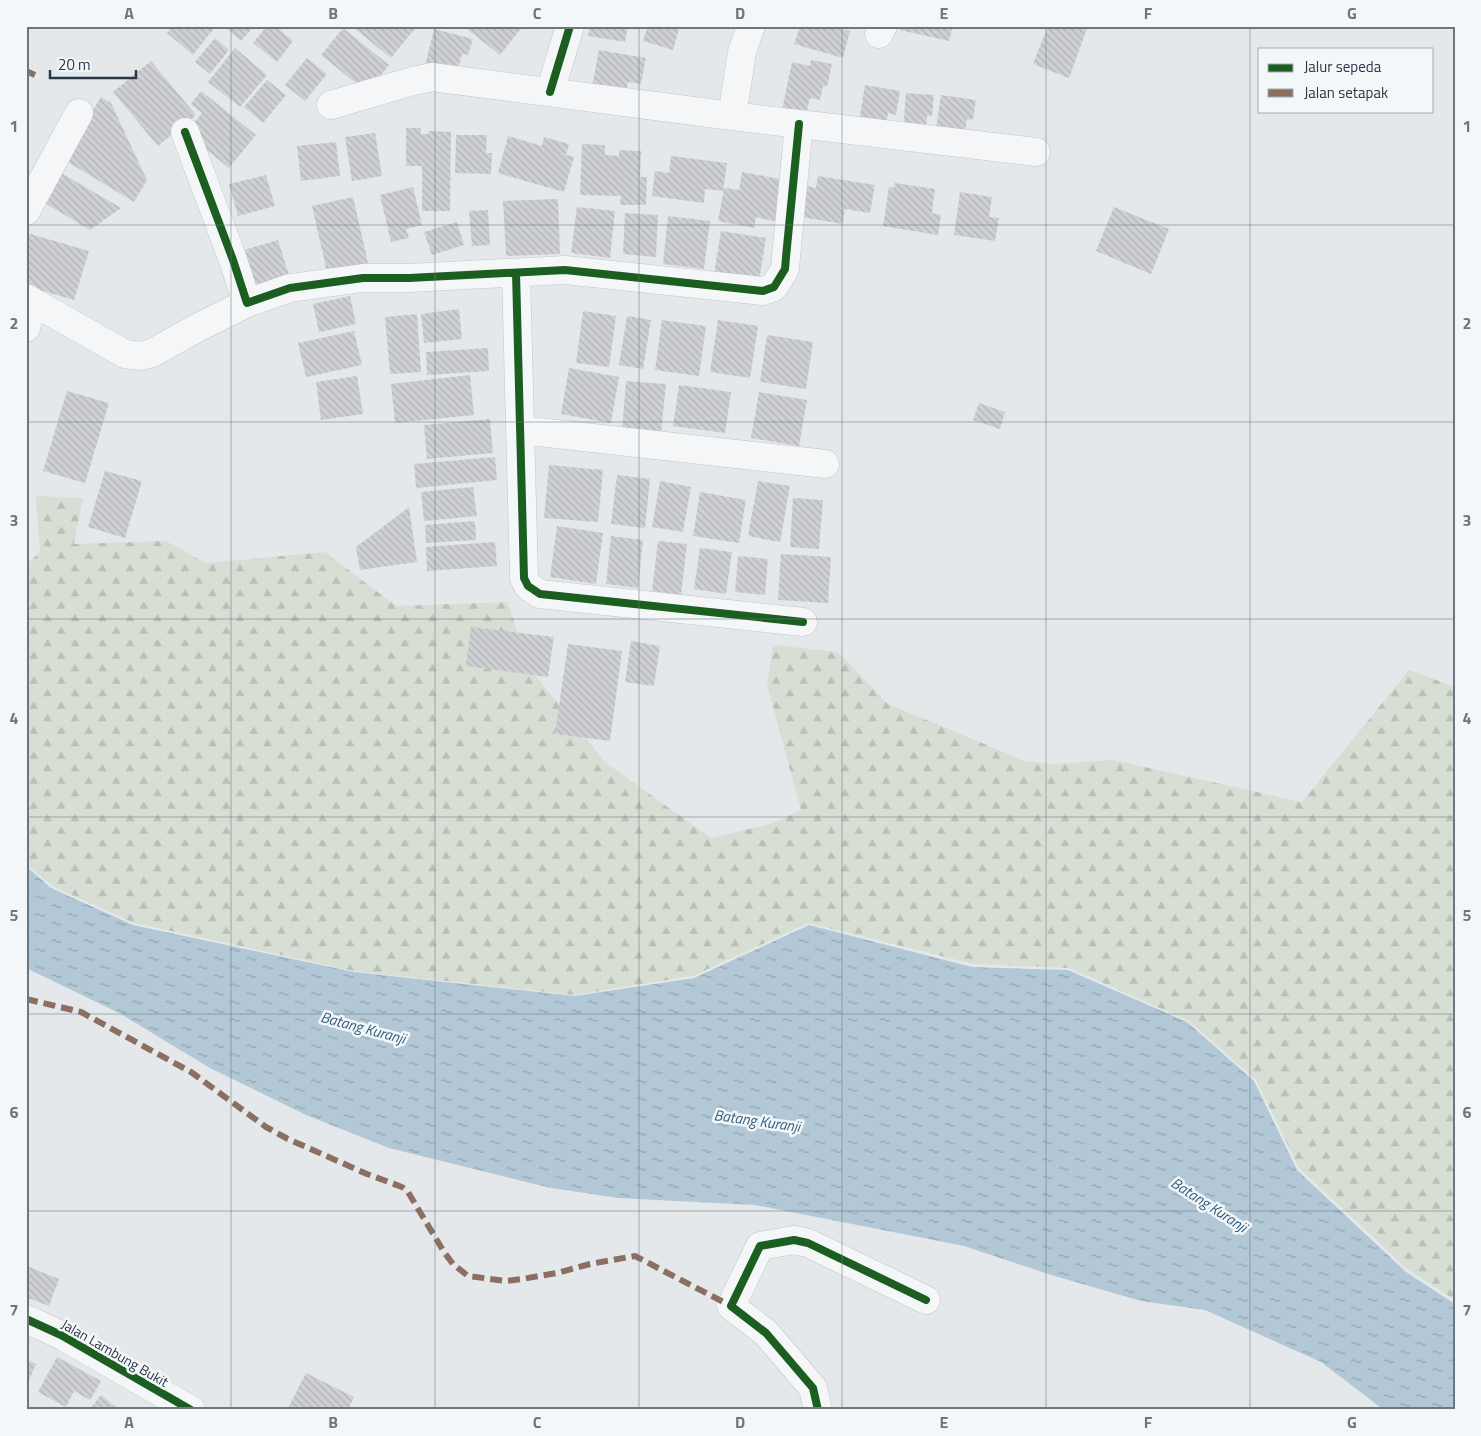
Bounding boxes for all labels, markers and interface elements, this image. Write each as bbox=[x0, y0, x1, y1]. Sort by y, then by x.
text: A bbox=[124, 1, 134, 25]
text: B bbox=[328, 1, 338, 25]
text: C bbox=[533, 1, 542, 25]
text: D bbox=[735, 1, 745, 25]
text: E bbox=[940, 1, 949, 25]
text: F bbox=[1144, 1, 1153, 25]
text: G bbox=[1347, 1, 1357, 25]
scale bar bbox=[50, 48, 136, 80]
legend bbox=[1258, 48, 1434, 112]
text: 20 m bbox=[58, 53, 91, 76]
text: Jalur sepeda bbox=[1304, 55, 1382, 78]
text: Jalan setapak bbox=[1304, 81, 1388, 104]
text: 1 bbox=[10, 114, 18, 138]
text: 1 bbox=[1463, 114, 1471, 138]
text: 2 bbox=[10, 311, 18, 335]
text: 2 bbox=[1463, 311, 1471, 335]
text: 3 bbox=[10, 508, 18, 532]
text: 3 bbox=[1463, 508, 1471, 532]
text: 4 bbox=[10, 706, 19, 730]
text: 4 bbox=[1463, 706, 1472, 730]
text: 5 bbox=[10, 903, 19, 927]
text: 5 bbox=[1463, 903, 1472, 927]
water label: Batang Kuranji bbox=[318, 1005, 410, 1050]
text: 6 bbox=[10, 1100, 19, 1124]
text: 6 bbox=[1463, 1100, 1472, 1124]
water label: Batang Kuranji bbox=[712, 1103, 804, 1138]
water label: Batang Kuranji bbox=[1167, 1171, 1254, 1239]
text: 7 bbox=[10, 1298, 18, 1322]
text: 7 bbox=[1463, 1298, 1471, 1322]
street label: Jalan Lambung Bukit bbox=[58, 1313, 173, 1392]
text: A bbox=[124, 1410, 134, 1434]
text: B bbox=[328, 1410, 338, 1434]
text: C bbox=[533, 1410, 542, 1434]
text: D bbox=[735, 1410, 745, 1434]
text: E bbox=[940, 1410, 949, 1434]
text: F bbox=[1144, 1410, 1153, 1434]
text: G bbox=[1347, 1410, 1357, 1434]

